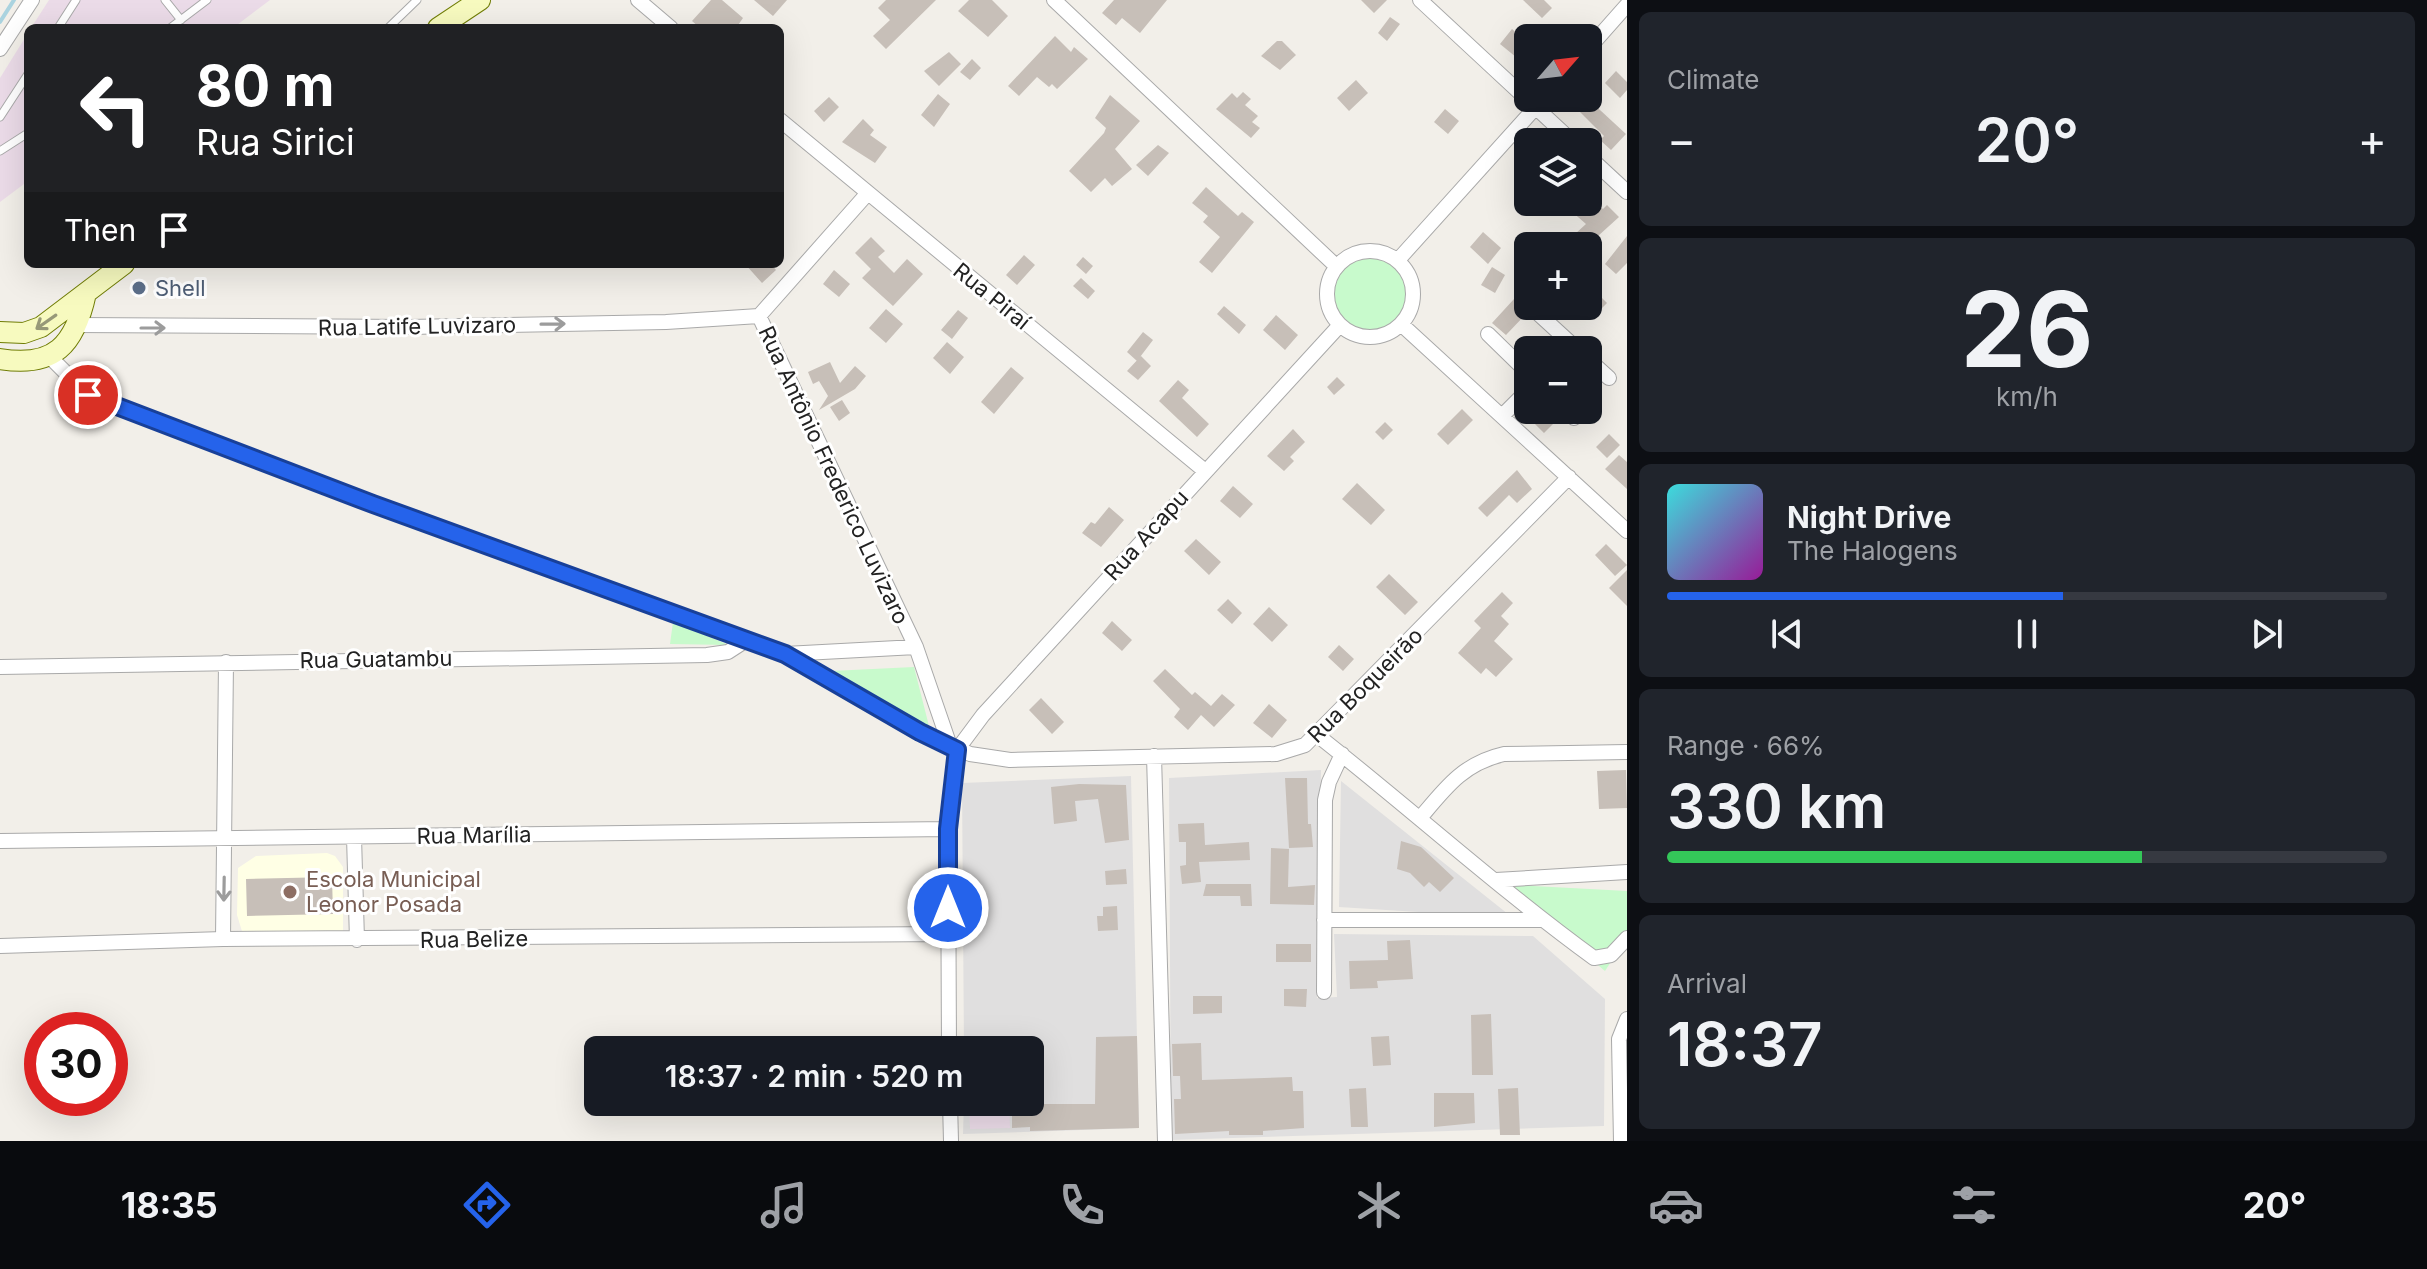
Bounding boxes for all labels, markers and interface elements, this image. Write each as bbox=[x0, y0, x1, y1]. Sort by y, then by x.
north arrow bbox=[1514, 24, 1602, 112]
map controls bbox=[1514, 24, 1602, 424]
text: 80 m bbox=[196, 52, 335, 120]
icon: left bbox=[64, 56, 168, 160]
text: Climate bbox=[1667, 64, 1759, 95]
text: 20° bbox=[1975, 104, 2079, 176]
text: − bbox=[1667, 113, 1696, 167]
text: + bbox=[2358, 113, 2387, 167]
text: Rua Sirici bbox=[196, 120, 355, 164]
button: layers bbox=[1514, 128, 1602, 216]
icon: arrive bbox=[152, 208, 196, 252]
text: Then bbox=[64, 212, 136, 248]
button: + bbox=[1514, 232, 1602, 320]
street label: Rua Piraí bbox=[948, 257, 1036, 335]
text: 26 bbox=[1960, 266, 2094, 392]
place label: Shell bbox=[155, 275, 206, 301]
marker: Shell bbox=[130, 279, 148, 297]
street label: Rua Latife Luvizaro bbox=[318, 311, 516, 341]
one-way arrow bbox=[36, 314, 58, 330]
one-way arrow bbox=[539, 316, 566, 332]
one-way arrow bbox=[139, 320, 166, 336]
street label: Rua Antônio Frederico Luvizaro bbox=[753, 322, 915, 628]
button: − bbox=[1514, 336, 1602, 424]
pin bbox=[54, 361, 122, 429]
icon: arrive bbox=[66, 373, 110, 417]
text: km/h bbox=[1996, 381, 2058, 412]
street label: Rua Acapu bbox=[1099, 484, 1193, 586]
text: Night Drive bbox=[1787, 499, 1951, 535]
text: The Halogens bbox=[1787, 535, 1958, 566]
icon: previous bbox=[1765, 612, 1809, 656]
icon: pause bbox=[2005, 612, 2049, 656]
icon: next bbox=[2245, 612, 2289, 656]
street label: Rua Boqueirão bbox=[1302, 622, 1428, 748]
street label: Rua Guatambu bbox=[299, 645, 453, 673]
text: Range · 66% bbox=[1667, 730, 1825, 761]
text: 330 km bbox=[1667, 770, 1886, 842]
street label: Rua Marília bbox=[416, 821, 532, 849]
place label: Escola Municipal Leonor Posada bbox=[306, 866, 481, 917]
position arrow bbox=[906, 866, 990, 950]
one-way arrow bbox=[216, 875, 232, 902]
marker: Escola Municipal Leonor Posada bbox=[281, 883, 299, 901]
street label: Rua Belize bbox=[420, 925, 528, 953]
text: Arrival bbox=[1667, 968, 1747, 999]
text: 18:37 bbox=[1667, 1008, 1823, 1080]
speed limit sign: 30 bbox=[24, 1012, 128, 1116]
text: 18:37 · 2 min · 520 m bbox=[665, 1058, 963, 1094]
icon: directions bbox=[459, 1177, 515, 1233]
icon: music bbox=[756, 1177, 812, 1233]
icon: phone bbox=[1054, 1177, 1110, 1233]
icon: climate bbox=[1351, 1177, 1407, 1233]
icon: car bbox=[1648, 1177, 1704, 1233]
icon: filters bbox=[1946, 1177, 2002, 1233]
text: 18:35 bbox=[121, 1183, 218, 1227]
text: 20° bbox=[2243, 1183, 2306, 1227]

